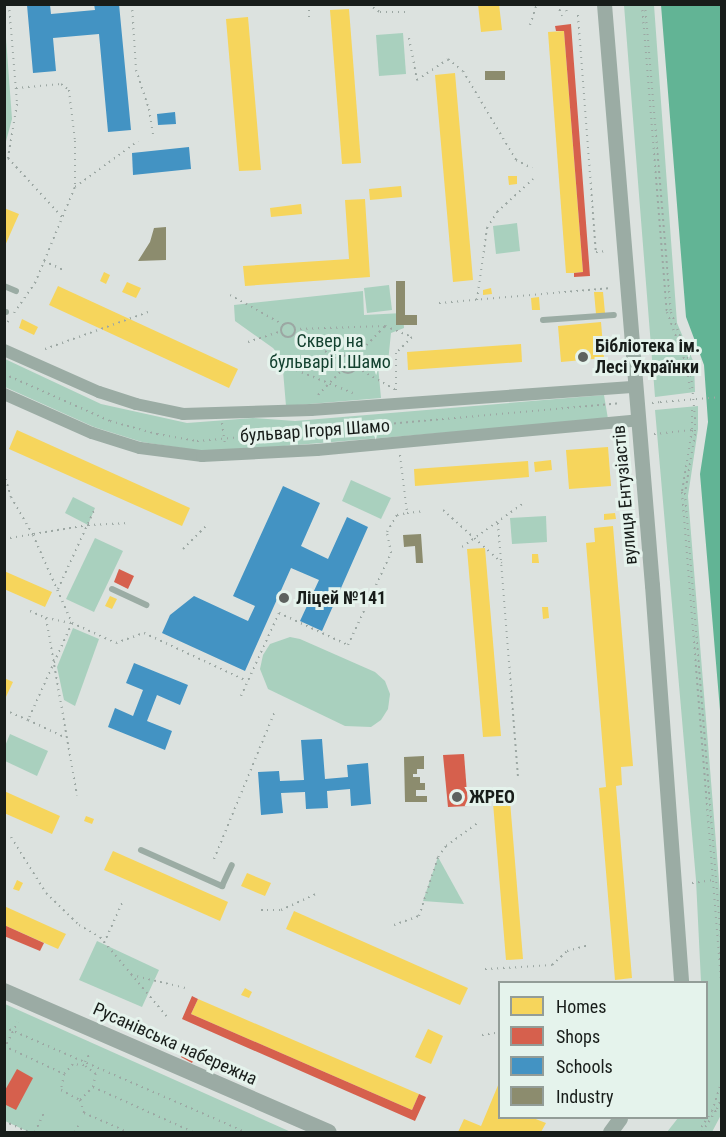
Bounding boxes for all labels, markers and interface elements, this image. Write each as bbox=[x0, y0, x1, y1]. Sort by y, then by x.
park label: Сквер на бульварі І.Шамо bbox=[269, 331, 391, 374]
place label: Бібліотека ім. Лесі Українки bbox=[595, 336, 700, 378]
marker: Бібліотека ім. Лесі Українки bbox=[576, 350, 590, 364]
street label: бульвар Ігоря Шамо bbox=[239, 415, 391, 447]
street label: вулиця Ентузіастів bbox=[608, 424, 642, 566]
place label: Ліцей №141 bbox=[296, 587, 386, 609]
marker: Ліцей №141 bbox=[277, 591, 291, 605]
place label: ЖРЕО bbox=[469, 786, 515, 808]
marker: ЖРЕО bbox=[450, 790, 464, 804]
legend bbox=[498, 981, 708, 1119]
text: Homes bbox=[556, 996, 606, 1017]
street label: Русанівська набережна bbox=[90, 998, 260, 1090]
text: Shops bbox=[556, 1026, 600, 1047]
text: Schools bbox=[556, 1056, 613, 1077]
text: Industry bbox=[556, 1086, 614, 1107]

